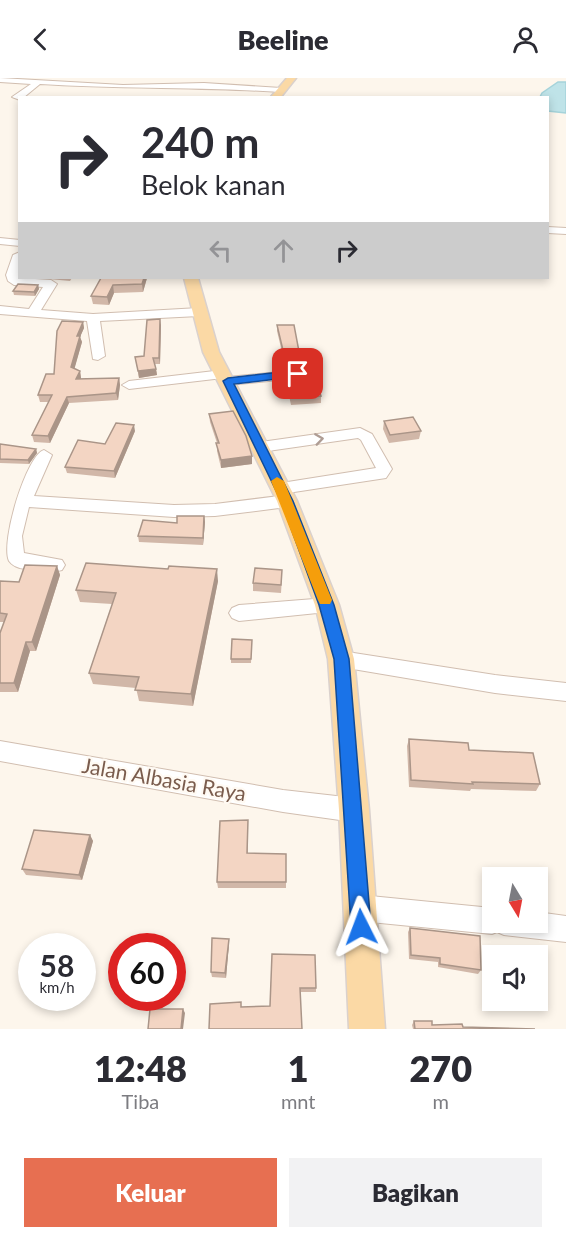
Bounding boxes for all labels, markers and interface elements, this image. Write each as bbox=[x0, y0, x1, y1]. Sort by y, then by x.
icon: back bbox=[24, 23, 57, 56]
text: Beeline bbox=[237, 23, 329, 56]
icon: person bbox=[509, 23, 542, 56]
text: 240 m bbox=[141, 117, 259, 167]
icon: right bbox=[42, 120, 120, 198]
text: Belok kanan bbox=[141, 168, 286, 201]
icon: left bbox=[204, 234, 237, 267]
icon: ahead bbox=[267, 234, 300, 267]
icon: right bbox=[330, 234, 363, 267]
pin bbox=[272, 348, 323, 399]
icon: arrive bbox=[281, 357, 314, 390]
one-way arrow bbox=[314, 433, 323, 445]
street label: Jalan Albasia Raya bbox=[80, 752, 248, 805]
north arrow bbox=[482, 867, 548, 933]
map controls bbox=[482, 867, 548, 1011]
position arrow bbox=[329, 895, 393, 959]
speed limit sign: 60 bbox=[108, 933, 186, 1011]
button: sound bbox=[482, 945, 548, 1011]
text: 58 bbox=[40, 947, 74, 983]
text: km/h bbox=[39, 978, 75, 996]
text: 12:48 bbox=[94, 1046, 187, 1090]
text: 1 bbox=[288, 1046, 309, 1090]
text: 270 bbox=[409, 1046, 472, 1090]
text: Tiba bbox=[122, 1089, 159, 1113]
text: mnt bbox=[281, 1089, 316, 1113]
text: m bbox=[433, 1089, 449, 1113]
button: Keluar bbox=[24, 1158, 277, 1227]
button: Bagikan bbox=[289, 1158, 542, 1227]

